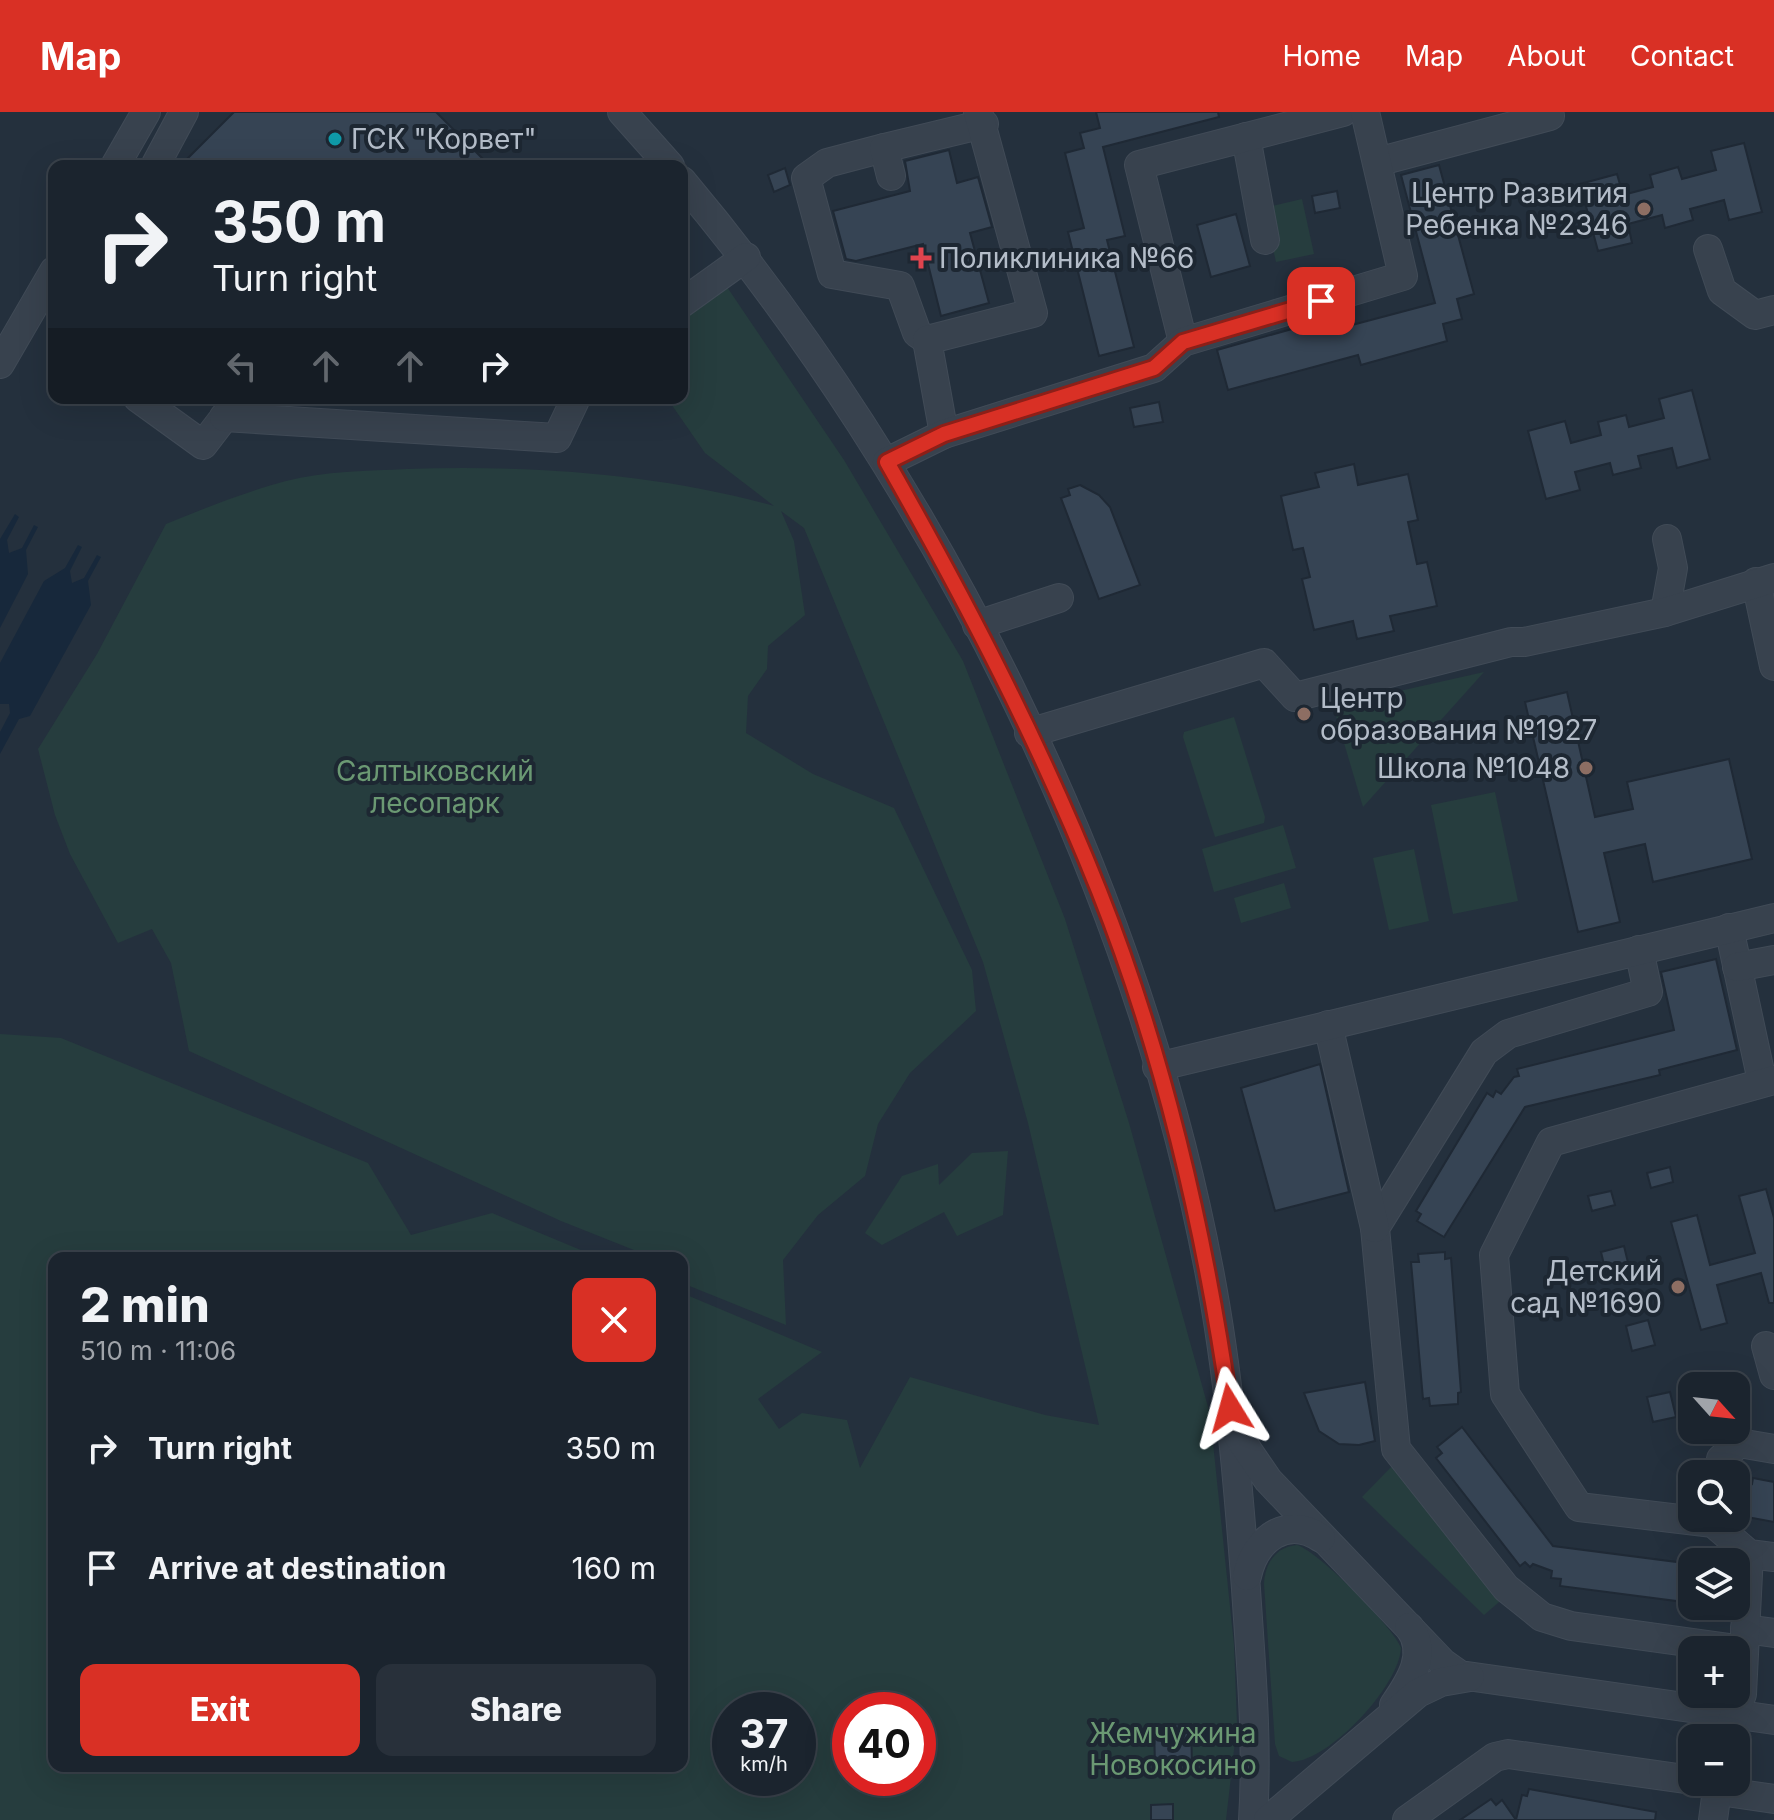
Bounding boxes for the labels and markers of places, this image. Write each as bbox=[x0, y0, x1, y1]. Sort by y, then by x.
place label: ГСК "Корвет" bbox=[351, 122, 536, 156]
marker: ГСК "Корвет" bbox=[326, 130, 344, 148]
place label: Центр Развития Ребенка №2346 bbox=[1405, 176, 1628, 242]
marker: Центр Развития Ребенка №2346 bbox=[1635, 200, 1653, 218]
place label: Поликлиника №66 bbox=[939, 241, 1194, 275]
marker: Поликлиника №66 bbox=[910, 247, 932, 269]
pin bbox=[1287, 267, 1355, 335]
place label: Центр образования №1927 bbox=[1320, 681, 1597, 747]
marker: Центр образования №1927 bbox=[1295, 705, 1313, 723]
place label: Школа №1048 bbox=[1377, 751, 1570, 785]
marker: Школа №1048 bbox=[1577, 759, 1595, 777]
place label: Детский сад №1690 bbox=[1510, 1254, 1662, 1320]
marker: Детский сад №1690 bbox=[1669, 1278, 1687, 1296]

